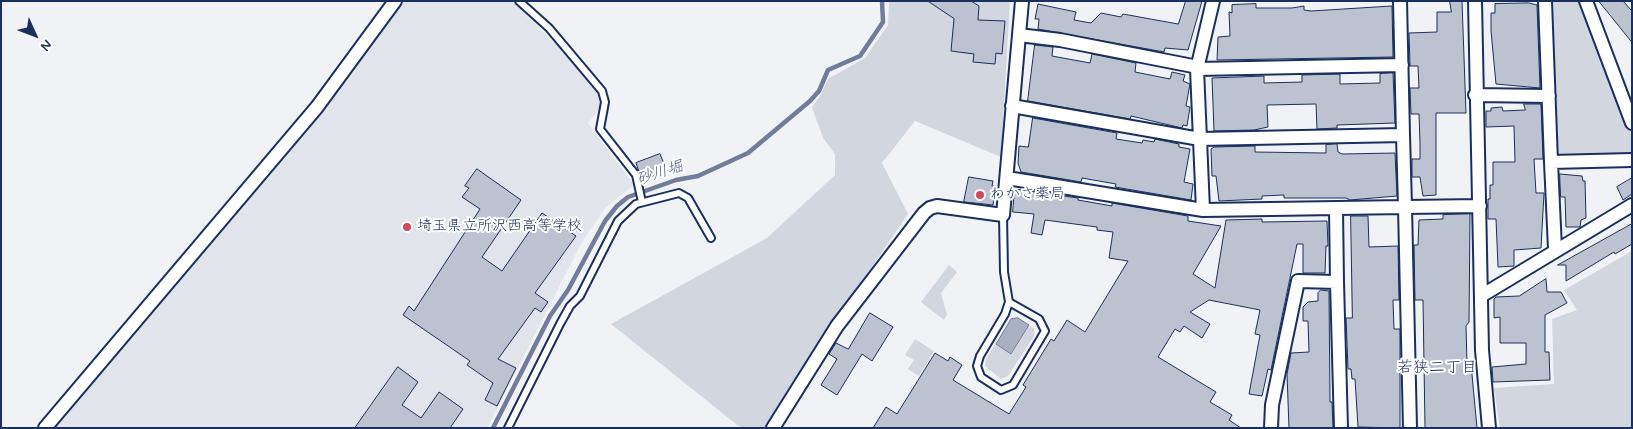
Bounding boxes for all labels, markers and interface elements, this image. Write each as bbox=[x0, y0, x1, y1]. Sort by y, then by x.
north arrow bbox=[10, 10, 60, 60]
text: N bbox=[36, 36, 56, 55]
water label: 砂川堀 bbox=[634, 158, 686, 190]
place label: わかさ薬局 bbox=[990, 186, 1065, 204]
marker: わかさ薬局 bbox=[974, 189, 986, 201]
place label: 埼玉県立所沢西高等学校 bbox=[417, 218, 582, 236]
marker: 埼玉県立所沢西高等学校 bbox=[401, 221, 413, 233]
district label: 若狭二丁目 bbox=[1397, 359, 1477, 379]

